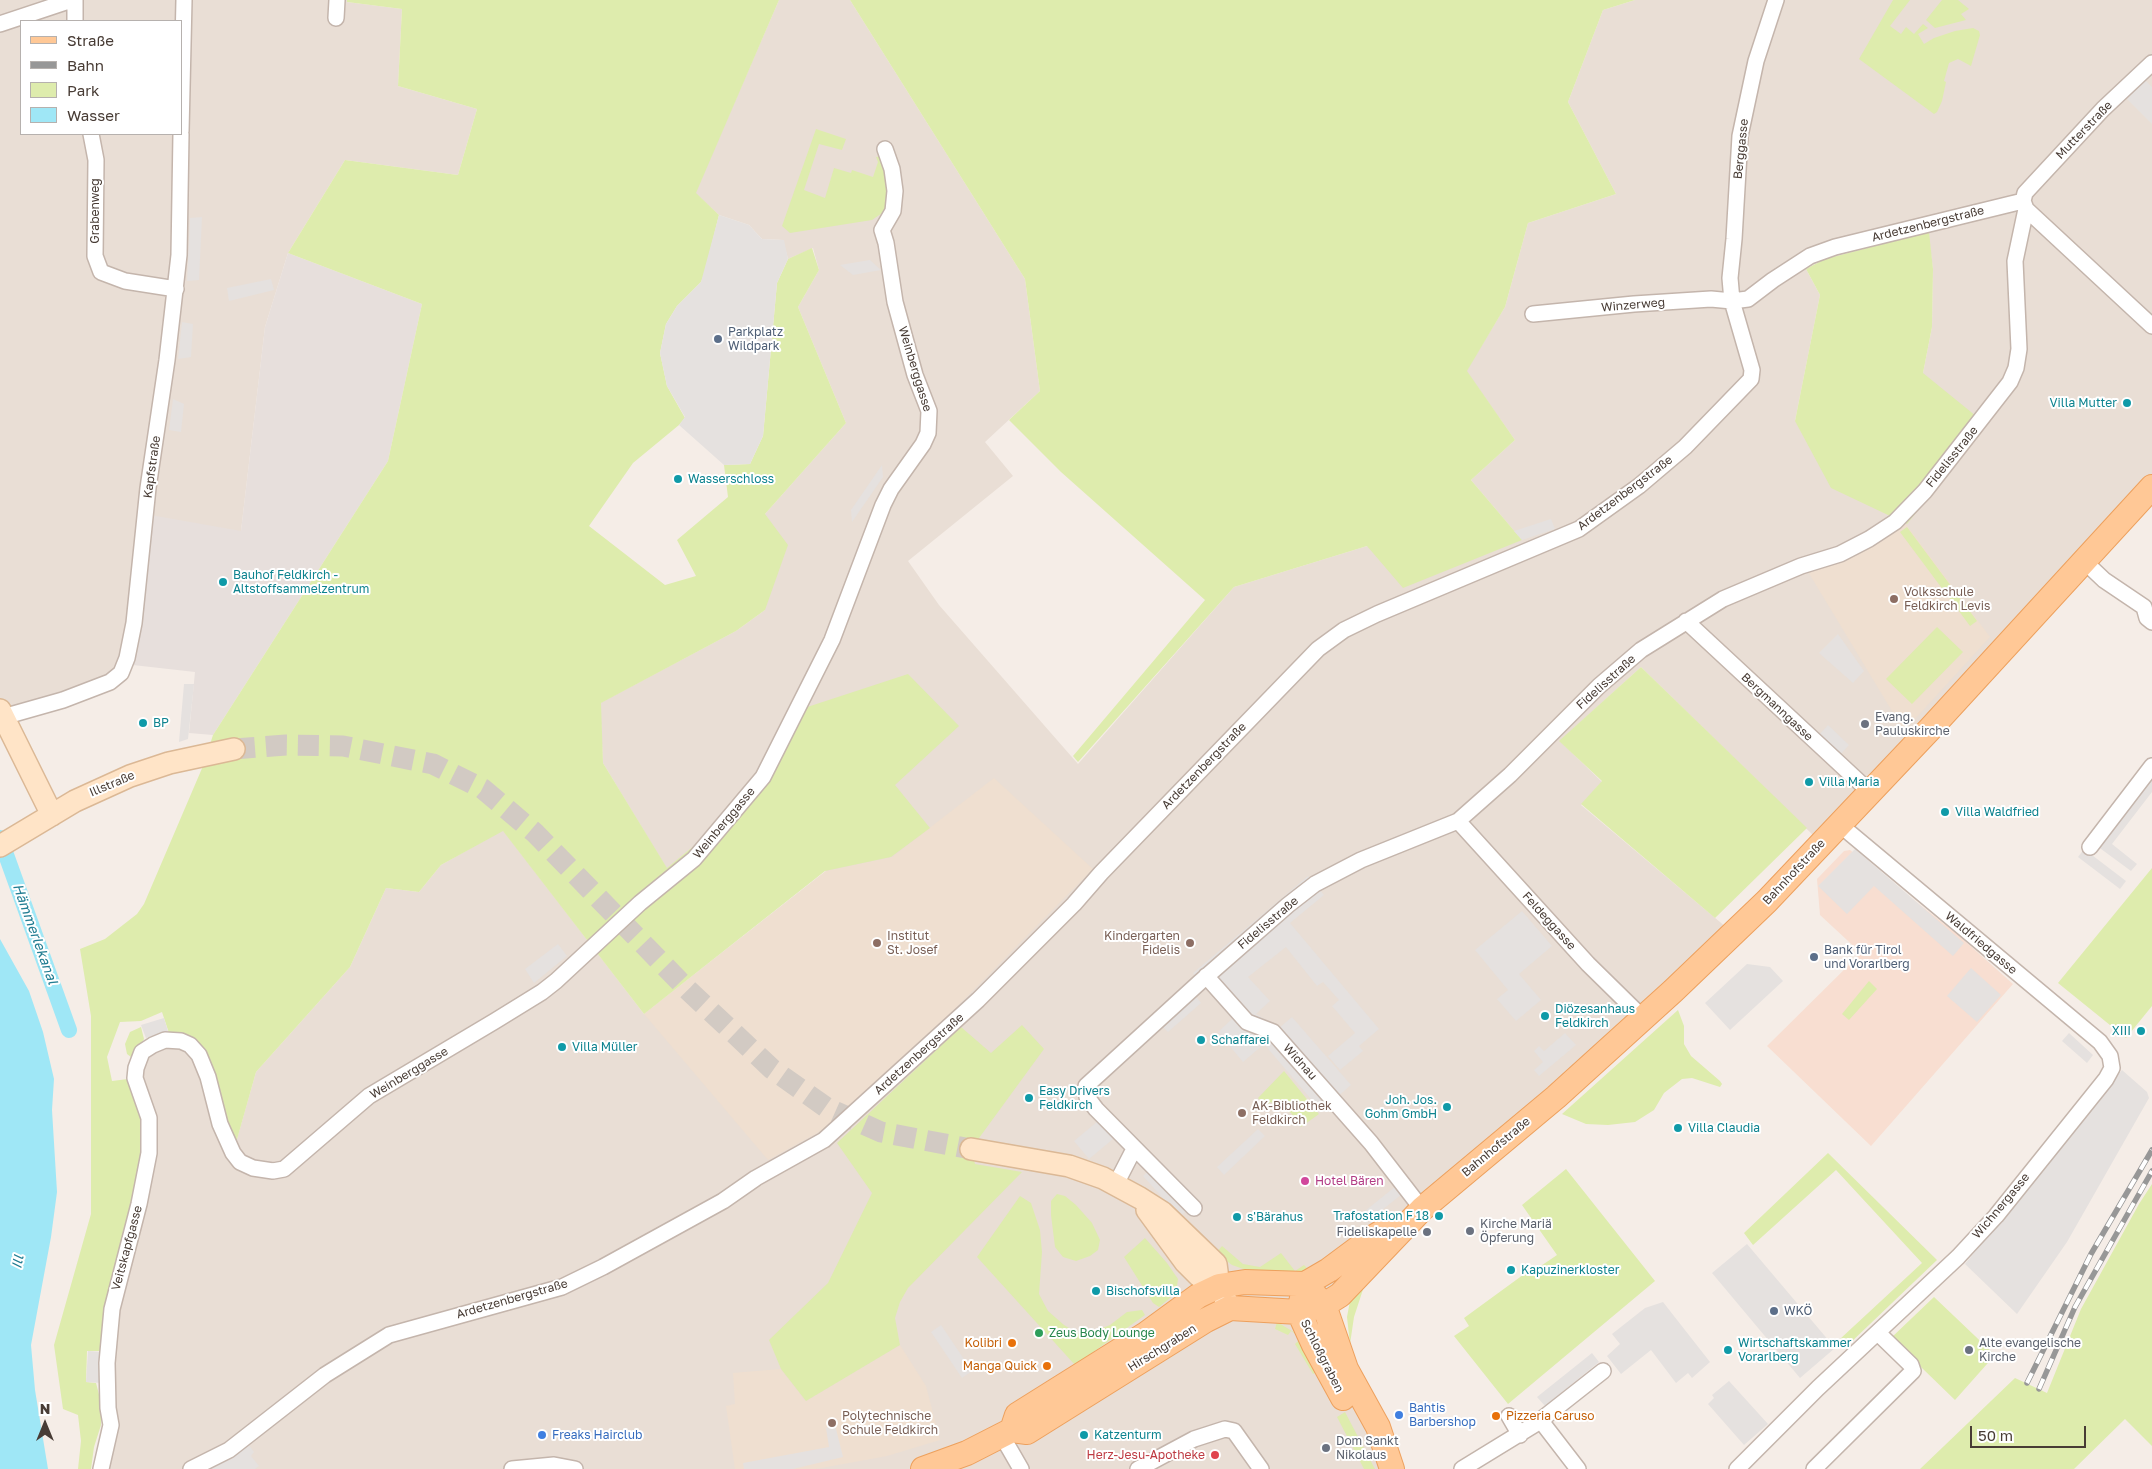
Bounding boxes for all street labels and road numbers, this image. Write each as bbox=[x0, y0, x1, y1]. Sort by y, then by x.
street label: Mutterstraße bbox=[2053, 98, 2115, 162]
street label: Berggasse bbox=[1731, 118, 1751, 180]
street label: Grabenweg bbox=[88, 178, 102, 244]
street label: Ardetzenbergstraße bbox=[1870, 203, 1986, 245]
street label: Winzerweg bbox=[1600, 295, 1666, 315]
street label: Weinberggasse bbox=[895, 324, 935, 414]
street label: Fidelisstraße bbox=[1923, 424, 1981, 490]
street label: Kapfstraße bbox=[140, 435, 164, 499]
street label: Ardetzenbergstraße bbox=[1575, 453, 1675, 533]
street label: Fidelisstraße bbox=[1573, 652, 1639, 712]
street label: Bergmanngasse bbox=[1738, 670, 1816, 744]
street label: Ardetzenbergstraße bbox=[1159, 720, 1249, 812]
street label: Illstraße bbox=[87, 768, 137, 800]
street label: Weinberggasse bbox=[690, 784, 758, 862]
street label: Bahnhofstraße bbox=[1760, 836, 1828, 908]
street label: Feldeggasse bbox=[1519, 889, 1579, 953]
street label: Fidelisstraße bbox=[1235, 894, 1301, 952]
street label: Waldfriedgasse bbox=[1942, 909, 2020, 977]
street label: Ardetzenbergstraße bbox=[871, 1010, 967, 1098]
street label: Widnau bbox=[1280, 1041, 1320, 1083]
street label: Weinberggasse bbox=[367, 1044, 451, 1102]
street label: Bahnhofstraße bbox=[1459, 1114, 1533, 1180]
street label: Wichnergasse bbox=[1969, 1170, 2033, 1242]
street label: Veitskapfgasse bbox=[109, 1204, 145, 1292]
street label: Ardetzenbergstraße bbox=[455, 1276, 569, 1322]
street label: Schloßgraben bbox=[1297, 1317, 1347, 1395]
street label: Hirschgraben bbox=[1125, 1321, 1199, 1375]

